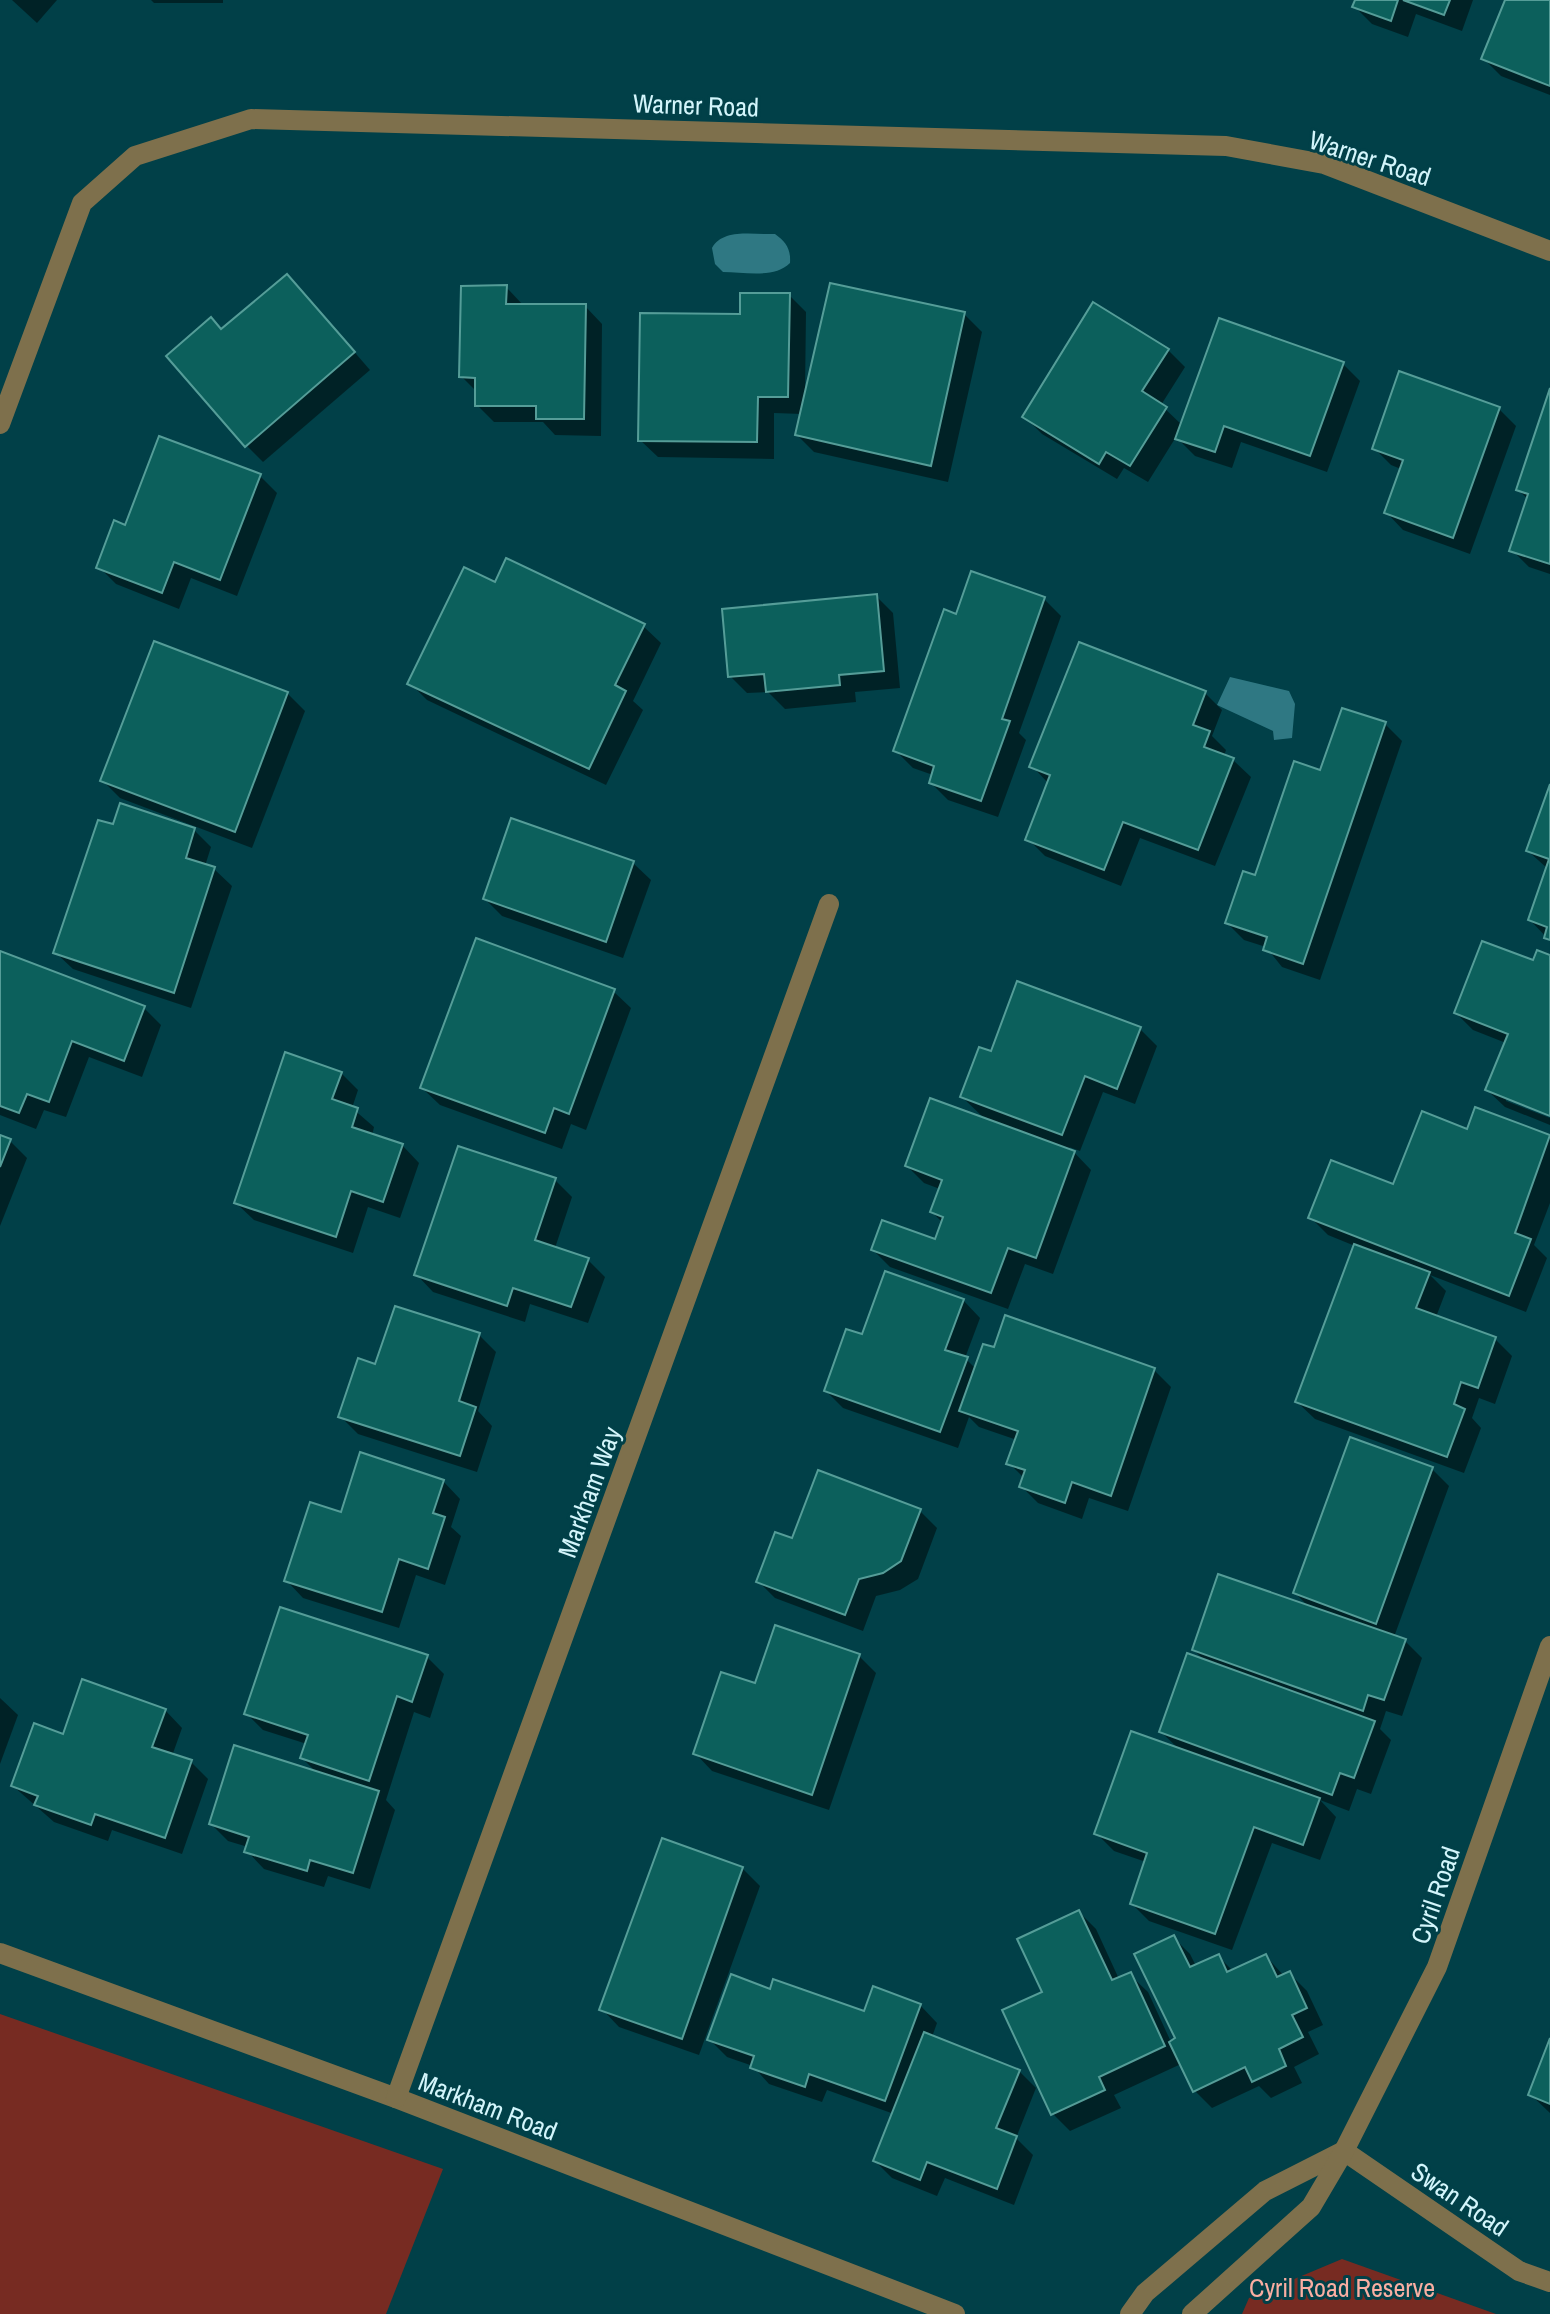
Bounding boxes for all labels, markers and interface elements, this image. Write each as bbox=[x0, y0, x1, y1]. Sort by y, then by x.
street label: Warner Road bbox=[632, 85, 760, 125]
street label: Warner Road bbox=[1305, 122, 1435, 194]
street label: Markham Way bbox=[549, 1422, 629, 1562]
street label: Cyril Road bbox=[1402, 1842, 1468, 1948]
street label: Markham Road bbox=[414, 2064, 562, 2148]
street label: Swan Road bbox=[1405, 2154, 1515, 2244]
park label: Cyril Road Reserve bbox=[1249, 2270, 1435, 2305]

